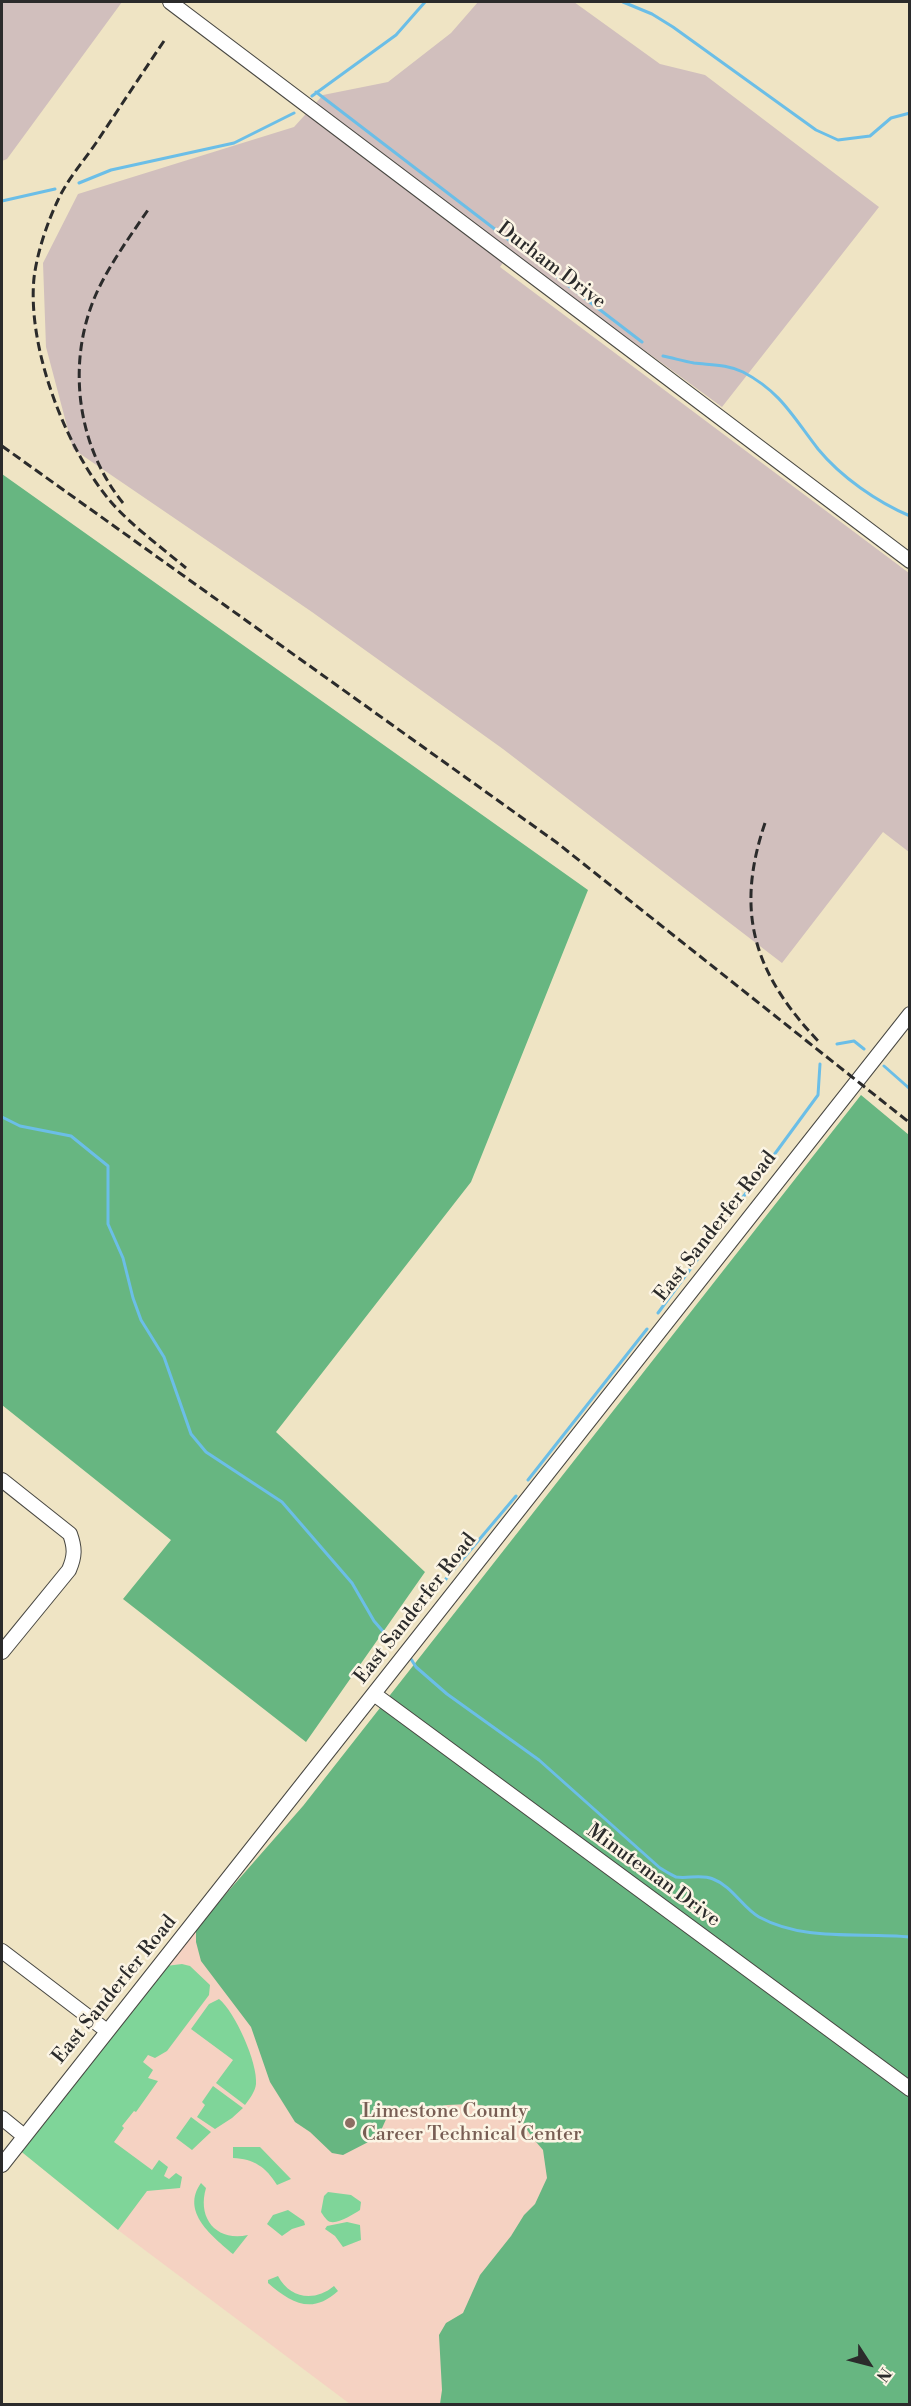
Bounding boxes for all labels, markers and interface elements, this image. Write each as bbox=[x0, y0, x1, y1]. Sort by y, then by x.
street label: Durham Drive bbox=[492, 217, 610, 315]
street label: East Sanderfer Road bbox=[650, 1147, 782, 1307]
street label: East Sanderfer Road bbox=[350, 1529, 482, 1689]
street label: Minuteman Drive bbox=[582, 1819, 724, 1933]
street label: East Sanderfer Road bbox=[48, 1911, 182, 2069]
place label: Limestone County Career Technical Center bbox=[362, 2100, 582, 2147]
marker: Limestone County Career Technical Center bbox=[343, 2116, 357, 2130]
north arrow bbox=[839, 2334, 899, 2394]
text: N bbox=[872, 2364, 895, 2386]

